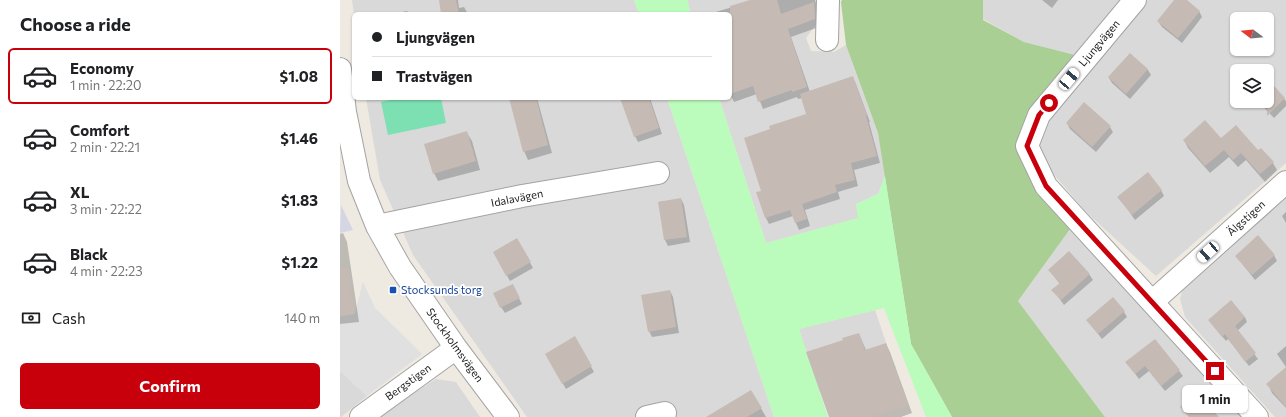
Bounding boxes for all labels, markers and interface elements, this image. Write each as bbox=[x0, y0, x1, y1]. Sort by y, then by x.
north arrow bbox=[1230, 12, 1274, 56]
map controls bbox=[1230, 12, 1274, 108]
text: Choose a ride bbox=[20, 13, 131, 35]
street label: Ljungvägen bbox=[1075, 17, 1122, 69]
text: Ljungvägen bbox=[396, 28, 475, 46]
icon: car bbox=[22, 58, 58, 94]
text: Economy bbox=[70, 59, 134, 77]
button: layers bbox=[1230, 64, 1274, 108]
car bbox=[1057, 66, 1081, 92]
text: $1.08 bbox=[280, 67, 318, 85]
text: Trastvägen bbox=[396, 67, 472, 85]
text: 1 min · 22:20 bbox=[70, 77, 141, 93]
route start bbox=[1040, 94, 1058, 112]
icon: car bbox=[22, 120, 58, 156]
text: Comfort bbox=[70, 121, 130, 139]
text: $1.46 bbox=[280, 129, 318, 147]
text: 2 min · 22:21 bbox=[70, 139, 140, 155]
icon: car bbox=[22, 182, 58, 218]
text: XL bbox=[70, 183, 89, 201]
street label: Idalavägen bbox=[490, 186, 544, 209]
text: $1.83 bbox=[281, 191, 318, 209]
street label: Älgstigen bbox=[1223, 196, 1267, 238]
text: 3 min · 22:22 bbox=[70, 201, 142, 217]
car bbox=[1195, 240, 1221, 264]
icon: car bbox=[22, 244, 58, 280]
text: Black bbox=[70, 245, 108, 263]
text: $1.22 bbox=[282, 253, 318, 271]
text: 4 min · 22:23 bbox=[70, 263, 143, 279]
place label: Stocksunds torg bbox=[401, 283, 482, 296]
marker: Stocksunds torg bbox=[388, 285, 398, 295]
street label: Stockholmsvägen bbox=[424, 305, 487, 384]
icon: cash bbox=[20, 307, 42, 329]
text: Cash bbox=[52, 309, 86, 327]
text: 140 m bbox=[284, 310, 320, 326]
street label: Bergstigen bbox=[382, 361, 433, 403]
route end bbox=[1206, 362, 1224, 380]
button: Confirm bbox=[20, 363, 320, 409]
callout: 1 min bbox=[1182, 385, 1248, 413]
text: 1 min bbox=[1200, 391, 1230, 407]

